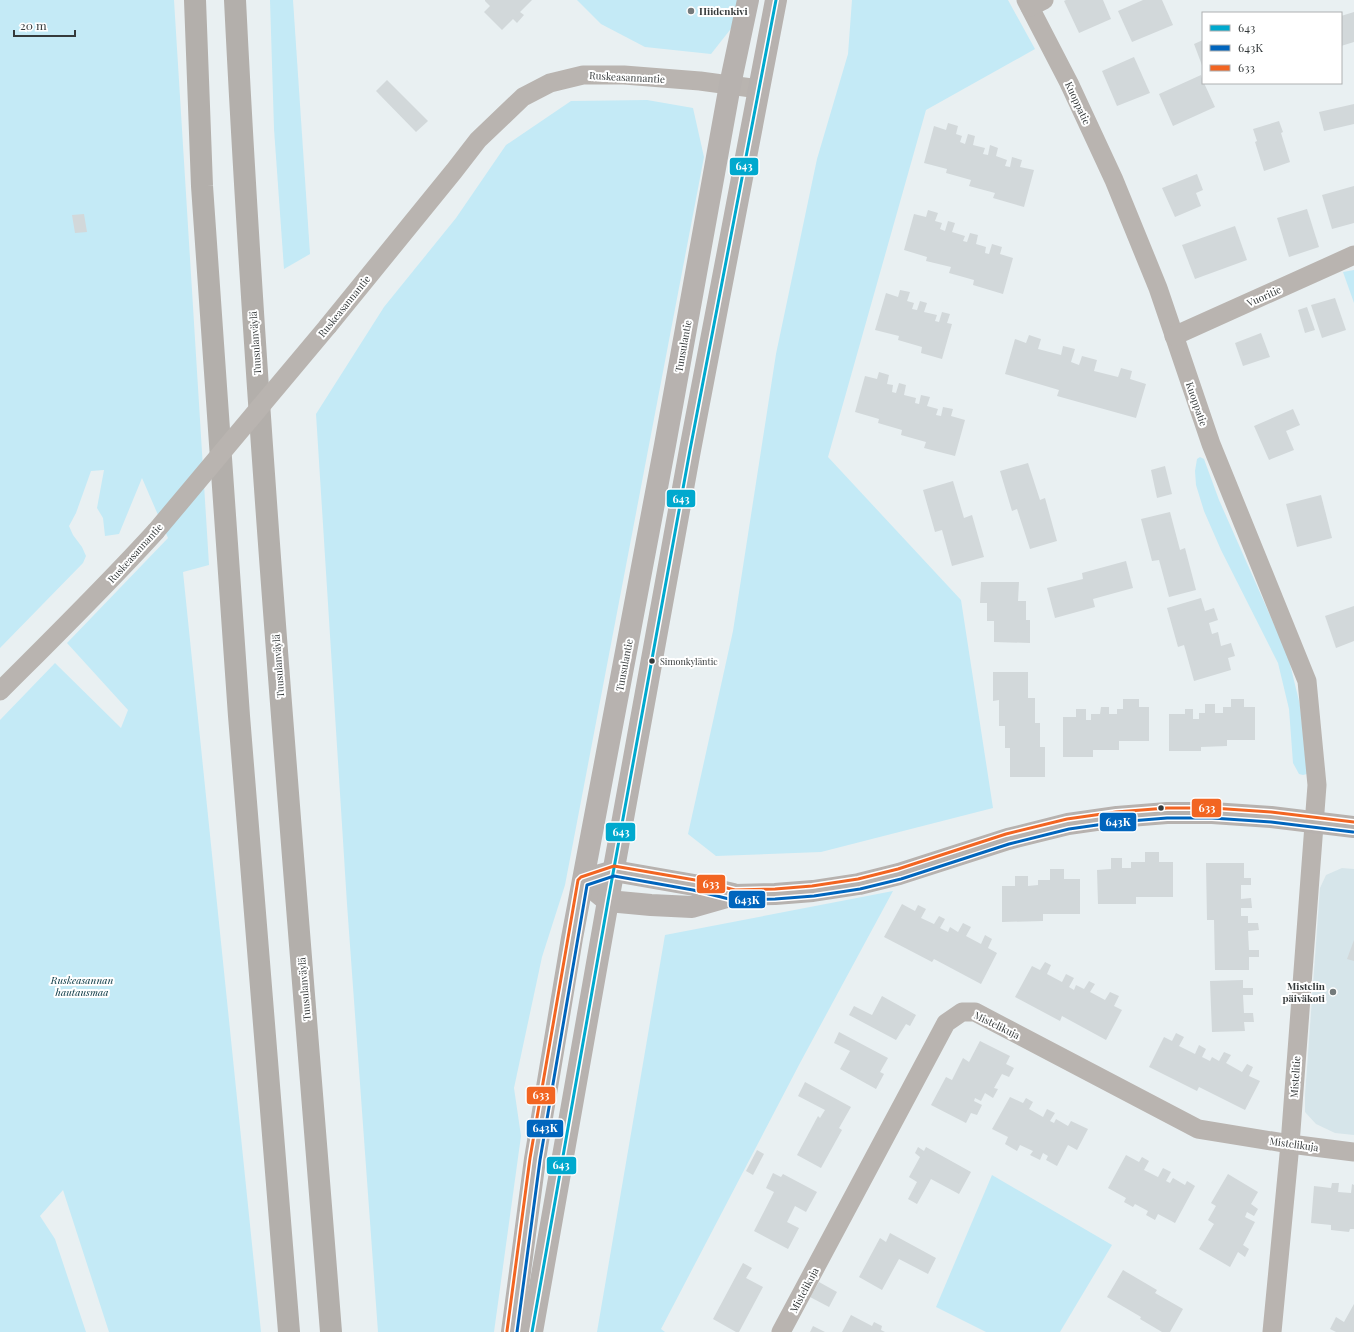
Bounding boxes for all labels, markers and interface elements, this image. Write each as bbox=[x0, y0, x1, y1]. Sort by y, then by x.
place label: Hiidenkivi bbox=[699, 4, 748, 18]
marker: Hiidenkivi bbox=[686, 6, 696, 16]
scale bar bbox=[14, 12, 75, 38]
legend bbox=[1202, 12, 1342, 84]
text: 20 m bbox=[20, 17, 47, 33]
text: 643 bbox=[1238, 19, 1255, 35]
text: 643K bbox=[1238, 39, 1263, 55]
text: 633 bbox=[1238, 59, 1255, 75]
street label: Ruskeasannantie bbox=[589, 68, 665, 86]
street label: Kuoppatie bbox=[1062, 79, 1094, 127]
line badge: 643 bbox=[729, 157, 759, 176]
text: 643 bbox=[735, 158, 753, 173]
street label: Ruskeasannantie bbox=[315, 272, 373, 340]
street label: Vuoritie bbox=[1244, 282, 1283, 310]
street label: Tuusulanväylä bbox=[246, 311, 264, 375]
street label: Tuusulantie bbox=[672, 319, 694, 373]
street label: Kuoppatie bbox=[1183, 380, 1211, 428]
line badge: 643 bbox=[666, 489, 696, 508]
text: 643 bbox=[672, 491, 690, 506]
street label: Ruskeasannantie bbox=[104, 520, 166, 586]
street label: Tuusulanväylä bbox=[269, 634, 287, 698]
street label: Tuusulantie bbox=[612, 638, 636, 692]
place label: Simonkyläntie bbox=[660, 655, 718, 667]
marker: Simonkyläntie bbox=[647, 656, 657, 666]
line badge: 633 bbox=[1191, 798, 1222, 818]
text: 633 bbox=[1199, 800, 1215, 815]
unlabelled marker bbox=[1156, 803, 1166, 813]
line badge: 643K bbox=[1099, 812, 1137, 832]
text: 643K bbox=[1105, 814, 1131, 829]
line badge: 643 bbox=[605, 822, 636, 842]
text: 643 bbox=[612, 824, 630, 839]
line badge: 633 bbox=[696, 874, 726, 894]
text: 633 bbox=[703, 876, 719, 891]
line badge: 643K bbox=[728, 890, 766, 909]
text: 643K bbox=[734, 892, 760, 907]
street label: Tuusulanväylä bbox=[294, 957, 314, 1021]
park label: Ruskeasannan hautausmaa bbox=[50, 973, 113, 999]
place label: Mistelin päiväkoti bbox=[1283, 979, 1326, 1005]
marker: Mistelin päiväkoti bbox=[1328, 987, 1338, 997]
street label: Mistelikuja bbox=[972, 1008, 1022, 1042]
street label: Mistelitie bbox=[1287, 1056, 1303, 1098]
line badge: 633 bbox=[526, 1086, 556, 1105]
text: 633 bbox=[533, 1087, 549, 1102]
line badge: 643K bbox=[526, 1119, 564, 1138]
text: 643K bbox=[532, 1120, 558, 1135]
street label: Mistelikuja bbox=[1269, 1134, 1319, 1154]
line badge: 643 bbox=[546, 1156, 577, 1175]
text: 643 bbox=[552, 1157, 570, 1172]
street label: Mistelikuja bbox=[786, 1265, 822, 1315]

